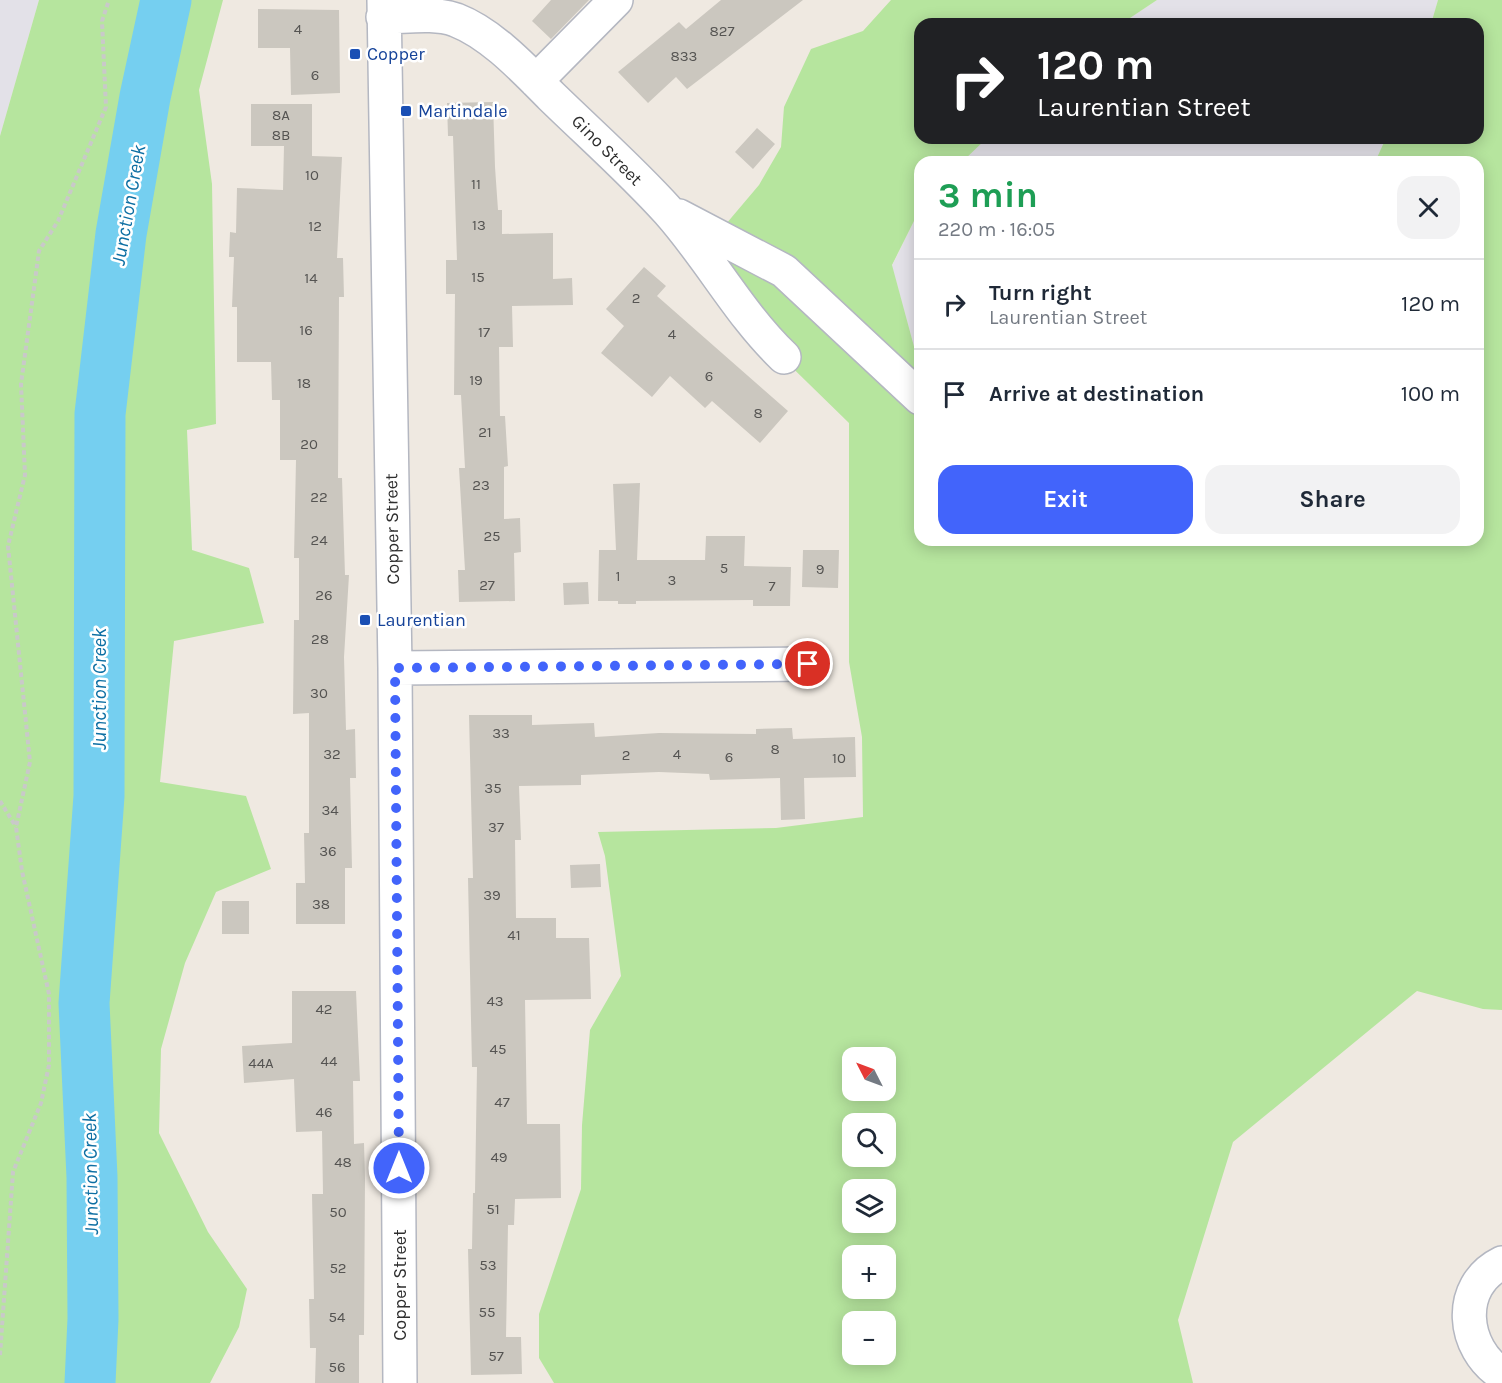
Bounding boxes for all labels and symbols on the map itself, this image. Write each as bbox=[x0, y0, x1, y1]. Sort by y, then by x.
house number: 4 bbox=[294, 20, 303, 38]
house number: 827 bbox=[710, 22, 734, 40]
place label: Copper bbox=[367, 43, 425, 65]
marker: Copper bbox=[348, 47, 362, 61]
house number: 833 bbox=[671, 47, 697, 65]
house number: 6 bbox=[311, 66, 319, 84]
place label: Martindale bbox=[418, 100, 508, 122]
marker: Martindale bbox=[399, 104, 413, 118]
house number: 8A bbox=[272, 106, 290, 124]
street label: Gino Street bbox=[567, 110, 647, 190]
house number: 8B bbox=[272, 126, 290, 144]
water label: Junction Creek bbox=[107, 142, 151, 267]
house number: 10 bbox=[305, 166, 319, 184]
house number: 11 bbox=[471, 175, 481, 193]
house number: 13 bbox=[472, 216, 486, 234]
house number: 12 bbox=[308, 217, 322, 235]
house number: 15 bbox=[471, 268, 485, 286]
house number: 14 bbox=[304, 269, 318, 287]
house number: 2 bbox=[632, 289, 640, 307]
house number: 16 bbox=[299, 321, 313, 339]
house number: 17 bbox=[478, 323, 490, 341]
house number: 4 bbox=[668, 325, 677, 343]
house number: 6 bbox=[705, 367, 713, 385]
house number: 19 bbox=[469, 371, 483, 389]
house number: 18 bbox=[297, 374, 311, 392]
house number: 8 bbox=[753, 404, 763, 422]
house number: 21 bbox=[478, 423, 492, 441]
house number: 20 bbox=[300, 435, 318, 453]
street label: Copper Street bbox=[380, 473, 404, 585]
house number: 23 bbox=[472, 476, 490, 494]
house number: 22 bbox=[310, 488, 328, 506]
house number: 25 bbox=[483, 527, 501, 545]
house number: 24 bbox=[310, 531, 328, 549]
house number: 5 bbox=[720, 559, 728, 577]
house number: 9 bbox=[816, 560, 824, 578]
house number: 1 bbox=[616, 567, 620, 585]
house number: 3 bbox=[668, 571, 676, 589]
house number: 27 bbox=[479, 576, 495, 594]
house number: 7 bbox=[768, 577, 776, 595]
house number: 26 bbox=[315, 586, 333, 604]
place label: Laurentian bbox=[377, 609, 466, 631]
marker: Laurentian bbox=[358, 613, 372, 627]
water label: Junction Creek bbox=[88, 627, 111, 750]
house number: 28 bbox=[311, 630, 329, 648]
pin bbox=[782, 638, 833, 689]
house number: 30 bbox=[310, 684, 328, 702]
house number: 33 bbox=[492, 724, 510, 742]
house number: 8 bbox=[770, 740, 780, 758]
house number: 32 bbox=[323, 745, 341, 763]
house number: 4 bbox=[673, 745, 682, 763]
house number: 2 bbox=[622, 746, 630, 764]
house number: 6 bbox=[725, 748, 733, 766]
house number: 10 bbox=[832, 749, 846, 767]
house number: 35 bbox=[484, 779, 502, 797]
house number: 34 bbox=[321, 801, 339, 819]
house number: 37 bbox=[488, 818, 504, 836]
house number: 36 bbox=[319, 842, 337, 860]
house number: 39 bbox=[483, 886, 501, 904]
house number: 38 bbox=[312, 895, 330, 913]
house number: 41 bbox=[507, 926, 521, 944]
house number: 43 bbox=[486, 992, 504, 1010]
house number: 42 bbox=[315, 1000, 333, 1018]
house number: 45 bbox=[490, 1040, 506, 1058]
north arrow bbox=[842, 1047, 896, 1101]
house number: 44 bbox=[321, 1052, 338, 1070]
house number: 44A bbox=[248, 1054, 274, 1072]
house number: 47 bbox=[494, 1093, 510, 1111]
house number: 46 bbox=[316, 1103, 332, 1121]
water label: Junction Creek bbox=[78, 1112, 103, 1235]
position arrow bbox=[367, 1136, 431, 1200]
house number: 49 bbox=[490, 1148, 508, 1166]
house number: 48 bbox=[334, 1153, 352, 1171]
house number: 51 bbox=[486, 1200, 500, 1218]
house number: 50 bbox=[329, 1203, 347, 1221]
street label: Copper Street bbox=[389, 1229, 411, 1341]
house number: 53 bbox=[479, 1256, 497, 1274]
house number: 52 bbox=[329, 1259, 347, 1277]
house number: 55 bbox=[479, 1303, 495, 1321]
house number: 54 bbox=[329, 1308, 346, 1326]
house number: 57 bbox=[488, 1347, 504, 1365]
house number: 56 bbox=[328, 1358, 346, 1376]

